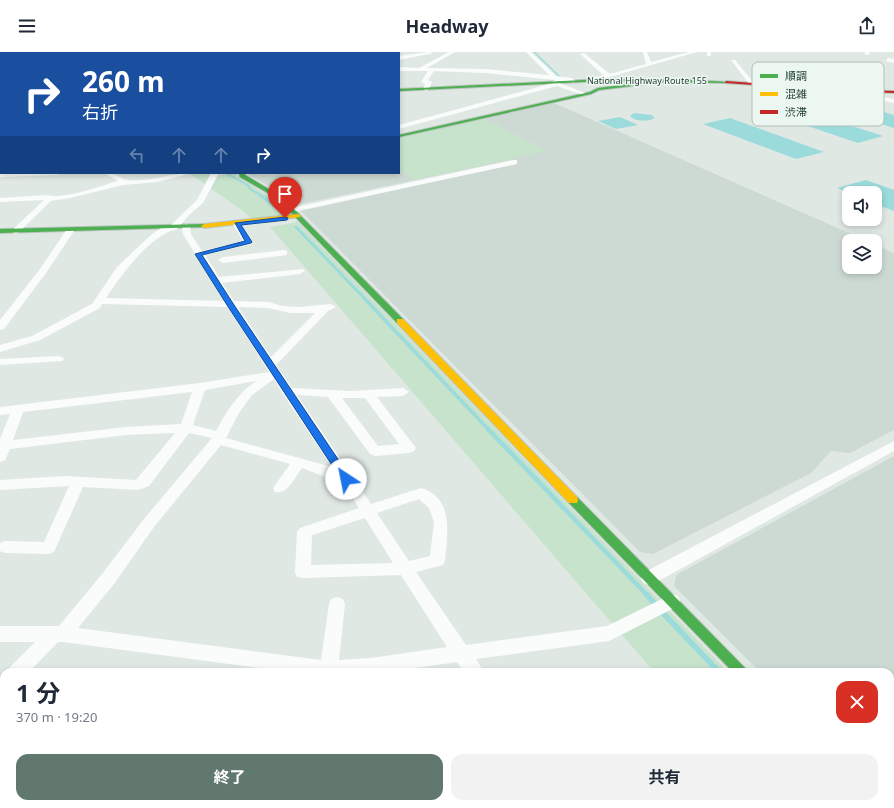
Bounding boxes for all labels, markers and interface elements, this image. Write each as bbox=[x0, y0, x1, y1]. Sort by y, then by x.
text: Headway bbox=[405, 14, 489, 38]
icon: menu bbox=[16, 15, 38, 37]
icon: share bbox=[856, 15, 878, 37]
text: 260 m bbox=[82, 62, 165, 100]
legend bbox=[752, 62, 884, 126]
icon: right bbox=[16, 68, 68, 120]
text: 順調 bbox=[785, 68, 807, 83]
street label: National Highway Route 155 bbox=[587, 74, 707, 87]
text: 混雑 bbox=[785, 86, 807, 101]
text: 右折 bbox=[82, 100, 118, 124]
text: 渋滞 bbox=[785, 104, 807, 119]
icon: left bbox=[126, 144, 148, 166]
icon: ahead bbox=[168, 144, 190, 166]
icon: ahead bbox=[210, 144, 232, 166]
icon: right bbox=[252, 144, 274, 166]
pin bbox=[268, 177, 302, 218]
icon: arrive bbox=[274, 183, 296, 205]
map controls bbox=[842, 186, 882, 274]
button: sound bbox=[842, 186, 882, 226]
button: layers bbox=[842, 234, 882, 274]
position arrow bbox=[325, 458, 367, 500]
text: 1 分 bbox=[16, 676, 60, 709]
button: close bbox=[836, 681, 878, 723]
text: 370 m · 19:20 bbox=[16, 708, 97, 726]
button: 終了 bbox=[16, 754, 443, 800]
button: 共有 bbox=[451, 754, 878, 800]

